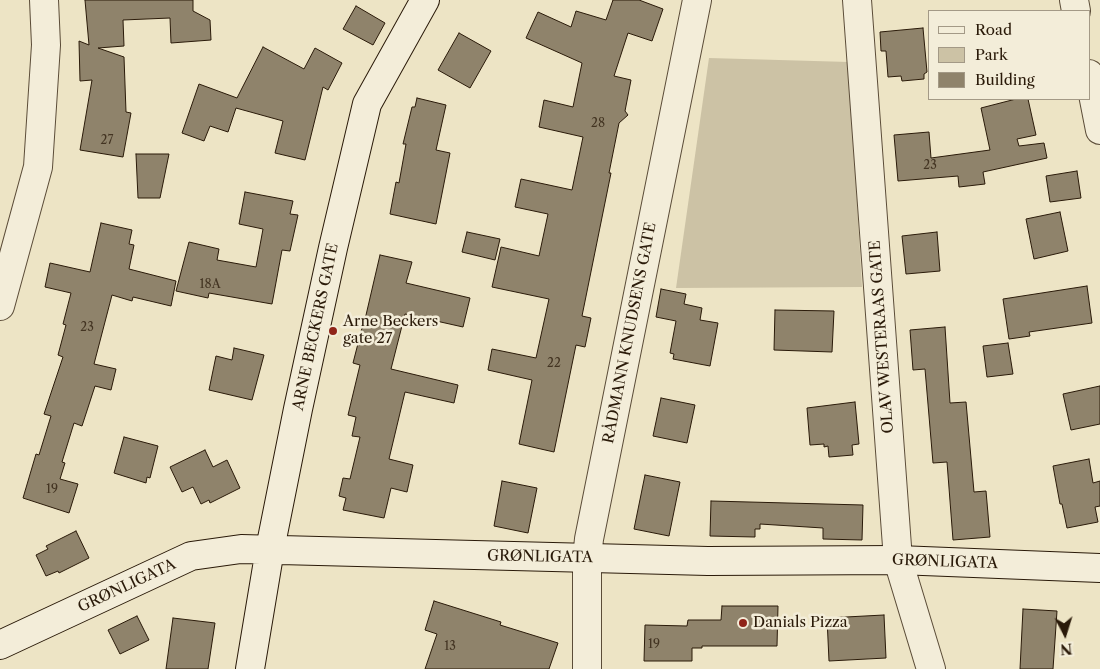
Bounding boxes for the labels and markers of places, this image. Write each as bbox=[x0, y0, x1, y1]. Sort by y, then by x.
place label: Arne Beckers gate 27 bbox=[343, 313, 438, 348]
marker: Arne Beckers gate 27 bbox=[327, 325, 339, 337]
place label: Danials Pizza bbox=[753, 614, 848, 632]
marker: Danials Pizza bbox=[737, 617, 749, 629]

